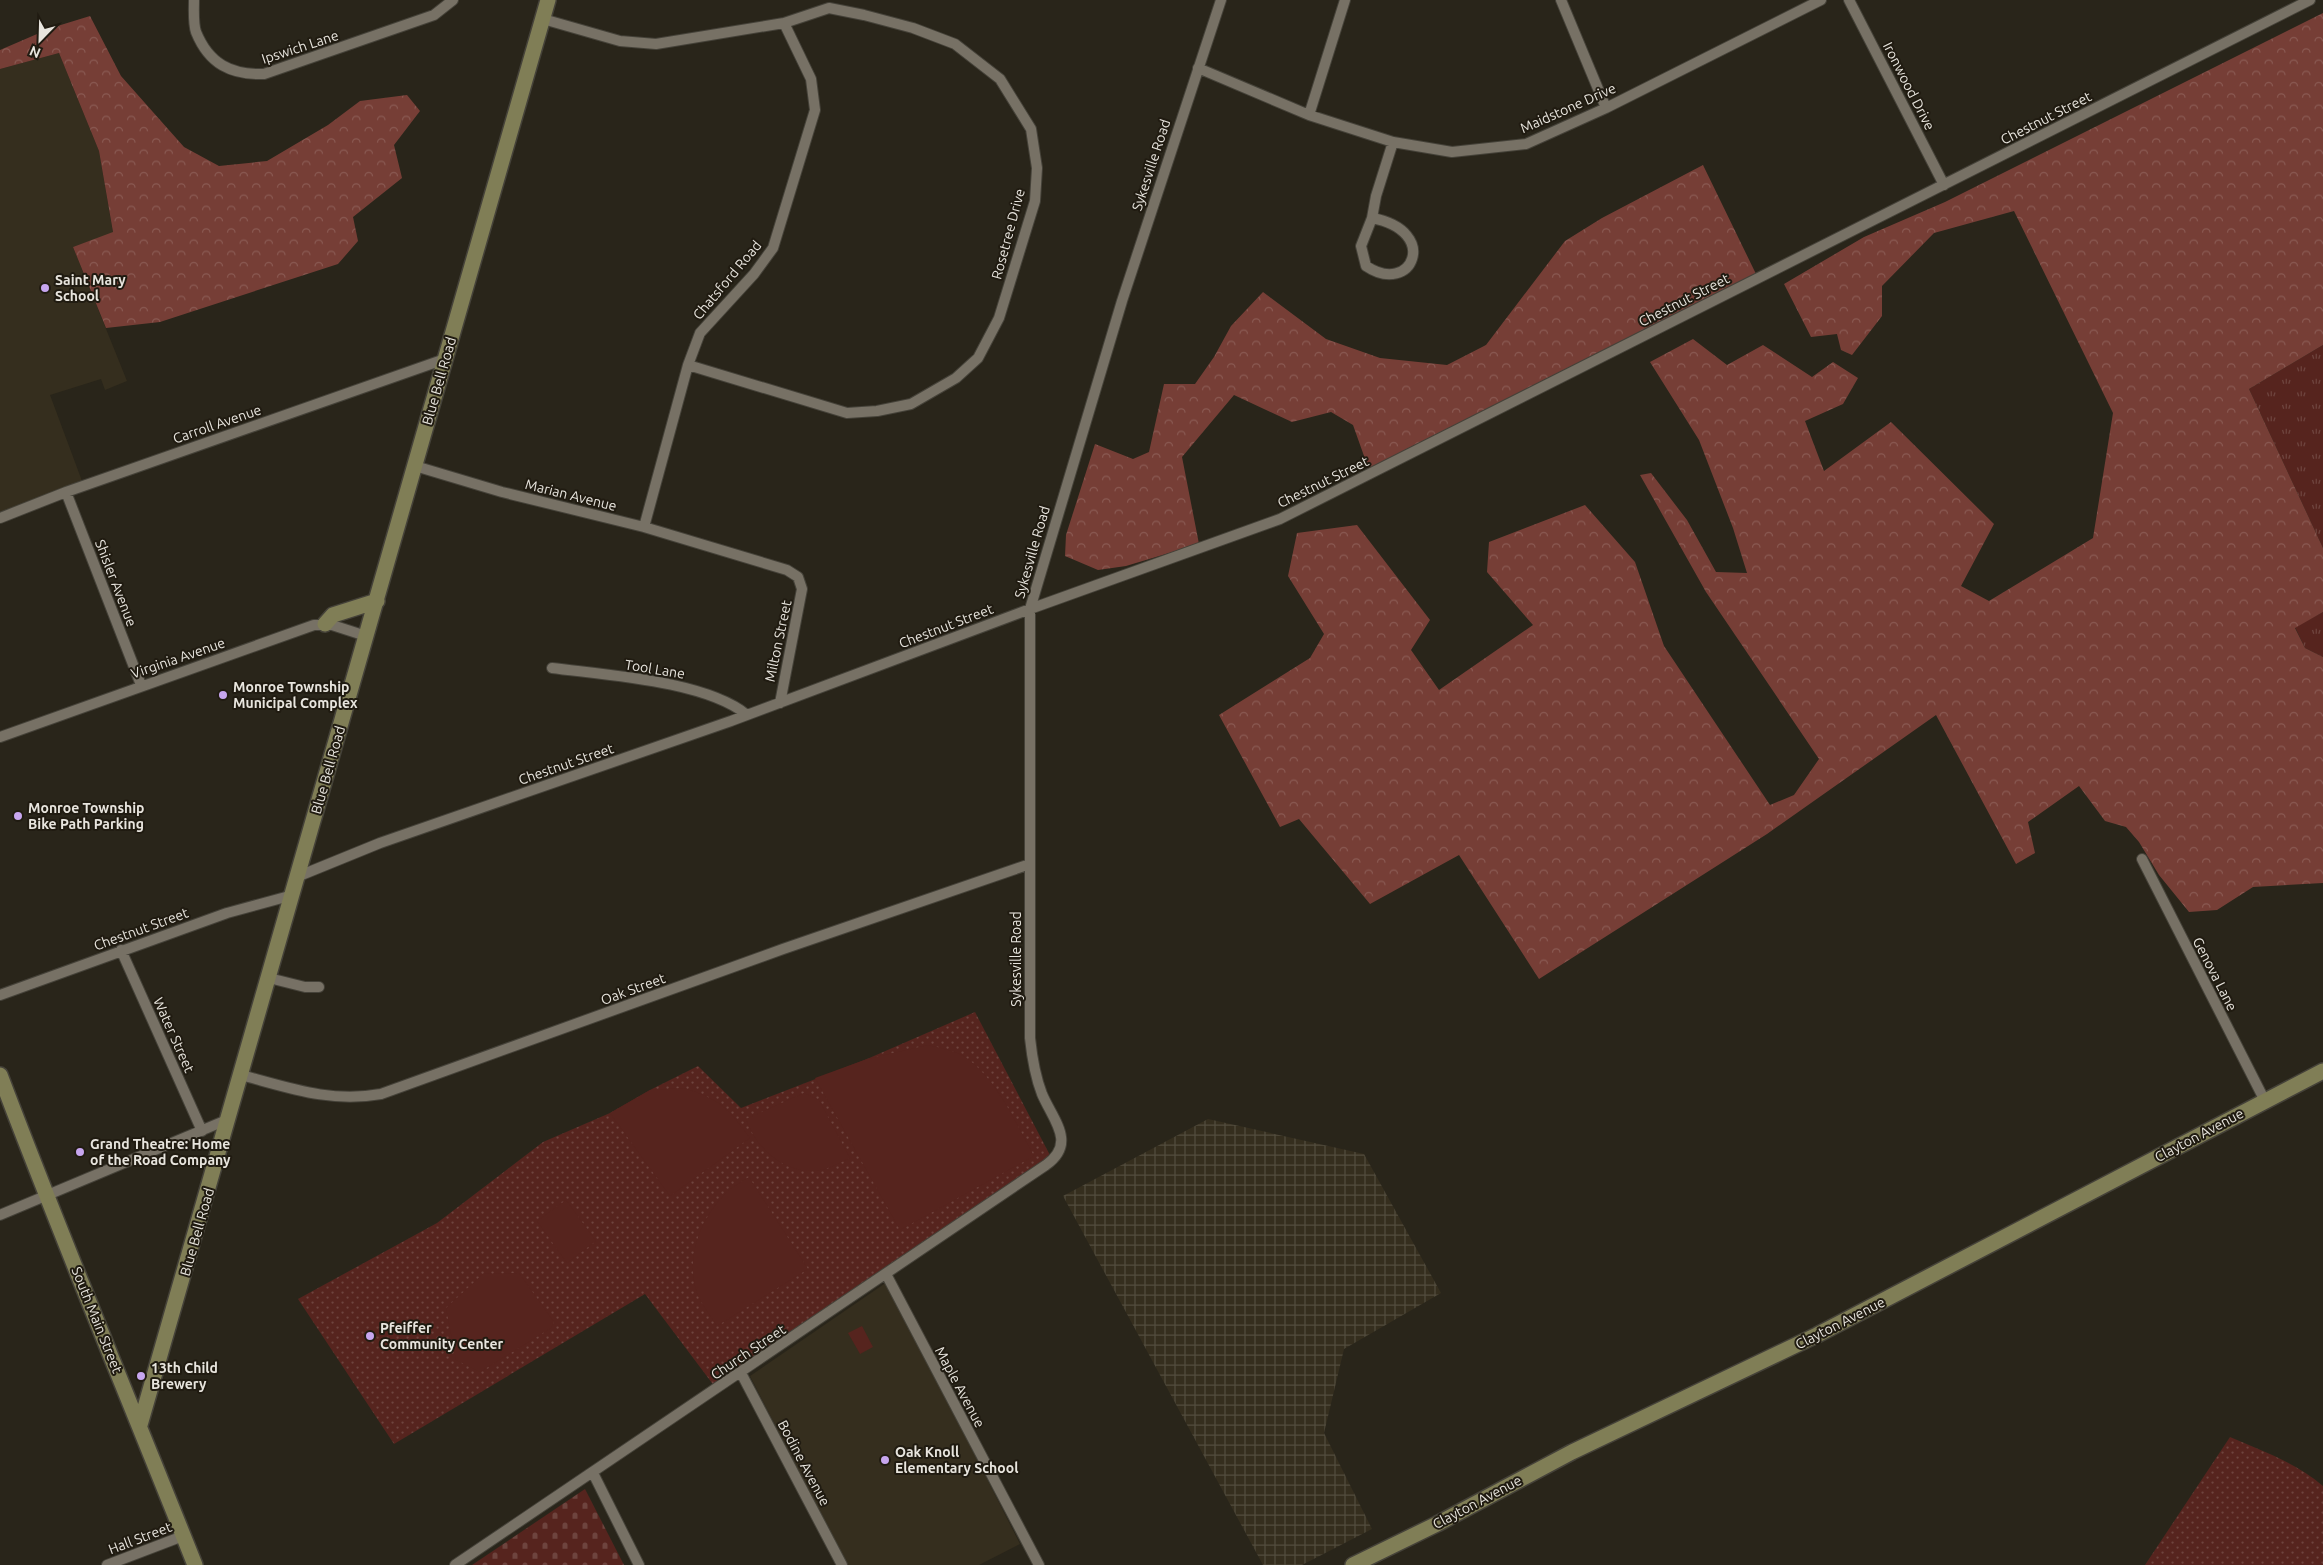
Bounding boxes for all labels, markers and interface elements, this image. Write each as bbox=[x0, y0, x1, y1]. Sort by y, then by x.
north arrow bbox=[15, 15, 65, 65]
street label: Ipswich Lane bbox=[260, 27, 340, 67]
street label: Ironwood Drive bbox=[1880, 39, 1938, 133]
text: N bbox=[27, 43, 43, 61]
street label: Maidstone Drive bbox=[1518, 80, 1618, 136]
street label: Chestnut Street bbox=[1998, 88, 2094, 148]
street label: Sykesville Road bbox=[1129, 117, 1173, 213]
street label: Rosetree Drive bbox=[988, 187, 1028, 281]
street label: Chatsford Road bbox=[689, 237, 765, 323]
street label: Chestnut Street bbox=[1636, 270, 1732, 330]
place label: Saint Mary School bbox=[55, 272, 126, 304]
marker: Saint Mary School bbox=[39, 282, 51, 294]
street label: Blue Bell Road bbox=[419, 335, 459, 427]
street label: Carroll Avenue bbox=[171, 401, 263, 447]
street label: Chestnut Street bbox=[1275, 453, 1372, 511]
street label: Marian Avenue bbox=[524, 476, 618, 514]
street label: Sykesville Road bbox=[1011, 504, 1053, 600]
street label: Shisler Avenue bbox=[92, 537, 140, 629]
street label: Milton Street bbox=[762, 598, 795, 683]
street label: Chestnut Street bbox=[897, 600, 996, 651]
street label: Virginia Avenue bbox=[129, 634, 227, 682]
street label: Tool Lane bbox=[624, 656, 686, 682]
place label: Monroe Township Municipal Complex bbox=[233, 679, 358, 711]
marker: Monroe Township Municipal Complex bbox=[217, 689, 229, 701]
street label: Blue Bell Road bbox=[308, 724, 348, 816]
street label: Chestnut Street bbox=[516, 740, 616, 788]
place label: Monroe Township Bike Path Parking bbox=[28, 800, 145, 832]
marker: Monroe Township Bike Path Parking bbox=[12, 810, 24, 822]
street label: Chestnut Street bbox=[91, 904, 191, 954]
street label: Sykesville Road bbox=[1008, 911, 1024, 1007]
street label: Genova Lane bbox=[2190, 935, 2240, 1013]
street label: Oak Street bbox=[599, 970, 668, 1008]
street label: Water Street bbox=[150, 995, 198, 1076]
street label: Clayton Avenue bbox=[2152, 1105, 2246, 1165]
place label: Grand Theatre: Home of the Road Company bbox=[90, 1136, 231, 1168]
marker: Grand Theatre: Home of the Road Company bbox=[74, 1146, 86, 1158]
street label: Blue Bell Road bbox=[177, 1186, 217, 1278]
street label: South Main Street bbox=[68, 1264, 126, 1376]
street label: Clayton Avenue bbox=[1793, 1294, 1887, 1352]
place label: Pfeiffer Community Center bbox=[380, 1320, 503, 1352]
street label: Church Street bbox=[708, 1321, 789, 1383]
marker: Pfeiffer Community Center bbox=[364, 1330, 376, 1342]
street label: Maple Avenue bbox=[932, 1344, 988, 1430]
place label: 13th Child Brewery bbox=[151, 1360, 218, 1392]
marker: 13th Child Brewery bbox=[135, 1370, 147, 1382]
street label: Bodine Avenue bbox=[775, 1417, 833, 1509]
place label: Oak Knoll Elementary School bbox=[895, 1444, 1018, 1476]
marker: Oak Knoll Elementary School bbox=[879, 1454, 891, 1466]
street label: Clayton Avenue bbox=[1430, 1472, 1524, 1532]
street label: Hall Street bbox=[106, 1518, 174, 1557]

